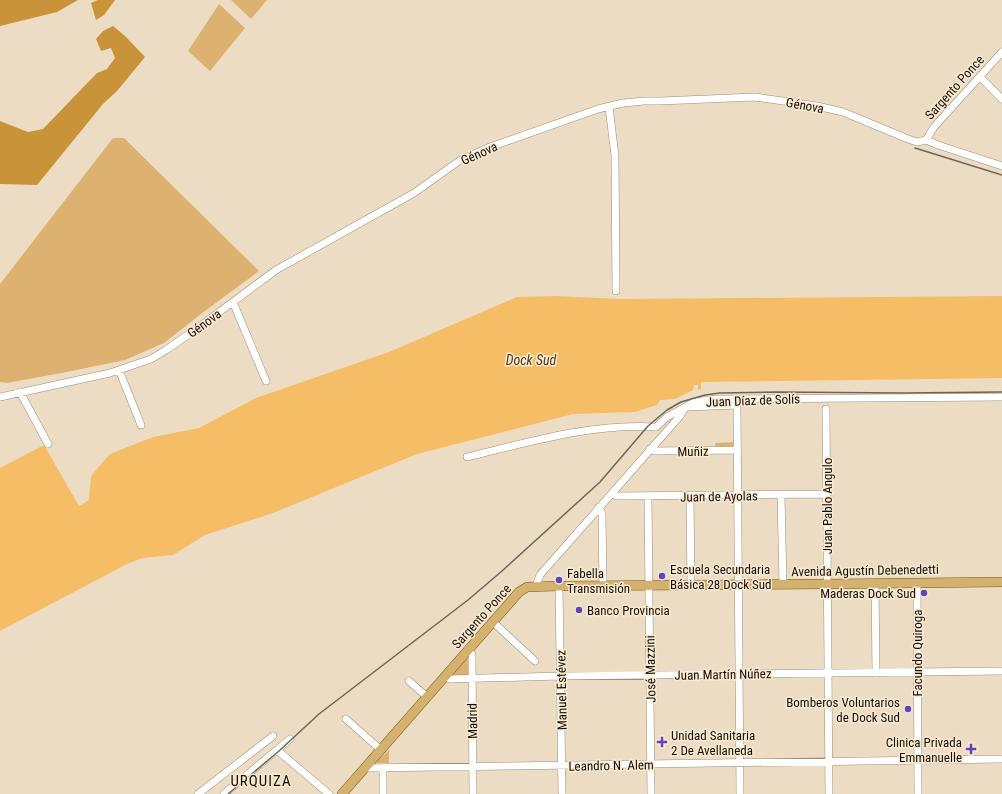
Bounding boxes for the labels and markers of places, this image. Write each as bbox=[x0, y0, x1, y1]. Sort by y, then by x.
place label: Escuela Secundaria Básica 28 Dock Sud bbox=[670, 562, 772, 592]
place label: Fabella Transmisión bbox=[567, 566, 630, 596]
marker: Escuela Secundaria Básica 28 Dock Sud bbox=[657, 571, 667, 581]
marker: Fabella Transmisión bbox=[554, 575, 564, 585]
place label: Maderas Dock Sud bbox=[820, 586, 916, 601]
marker: Maderas Dock Sud bbox=[919, 588, 929, 598]
place label: Banco Provincia bbox=[587, 603, 670, 618]
marker: Banco Provincia bbox=[574, 605, 584, 615]
place label: Bomberos Voluntarios de Dock Sud bbox=[786, 695, 900, 725]
marker: Bomberos Voluntarios de Dock Sud bbox=[903, 704, 913, 714]
place label: Unidad Sanitaria 2 De Avellaneda bbox=[671, 728, 755, 758]
place label: Clinica Privada Emmanuelle bbox=[886, 735, 962, 765]
marker: Unidad Sanitaria 2 De Avellaneda bbox=[656, 736, 668, 748]
marker: Clinica Privada Emmanuelle bbox=[965, 743, 977, 755]

